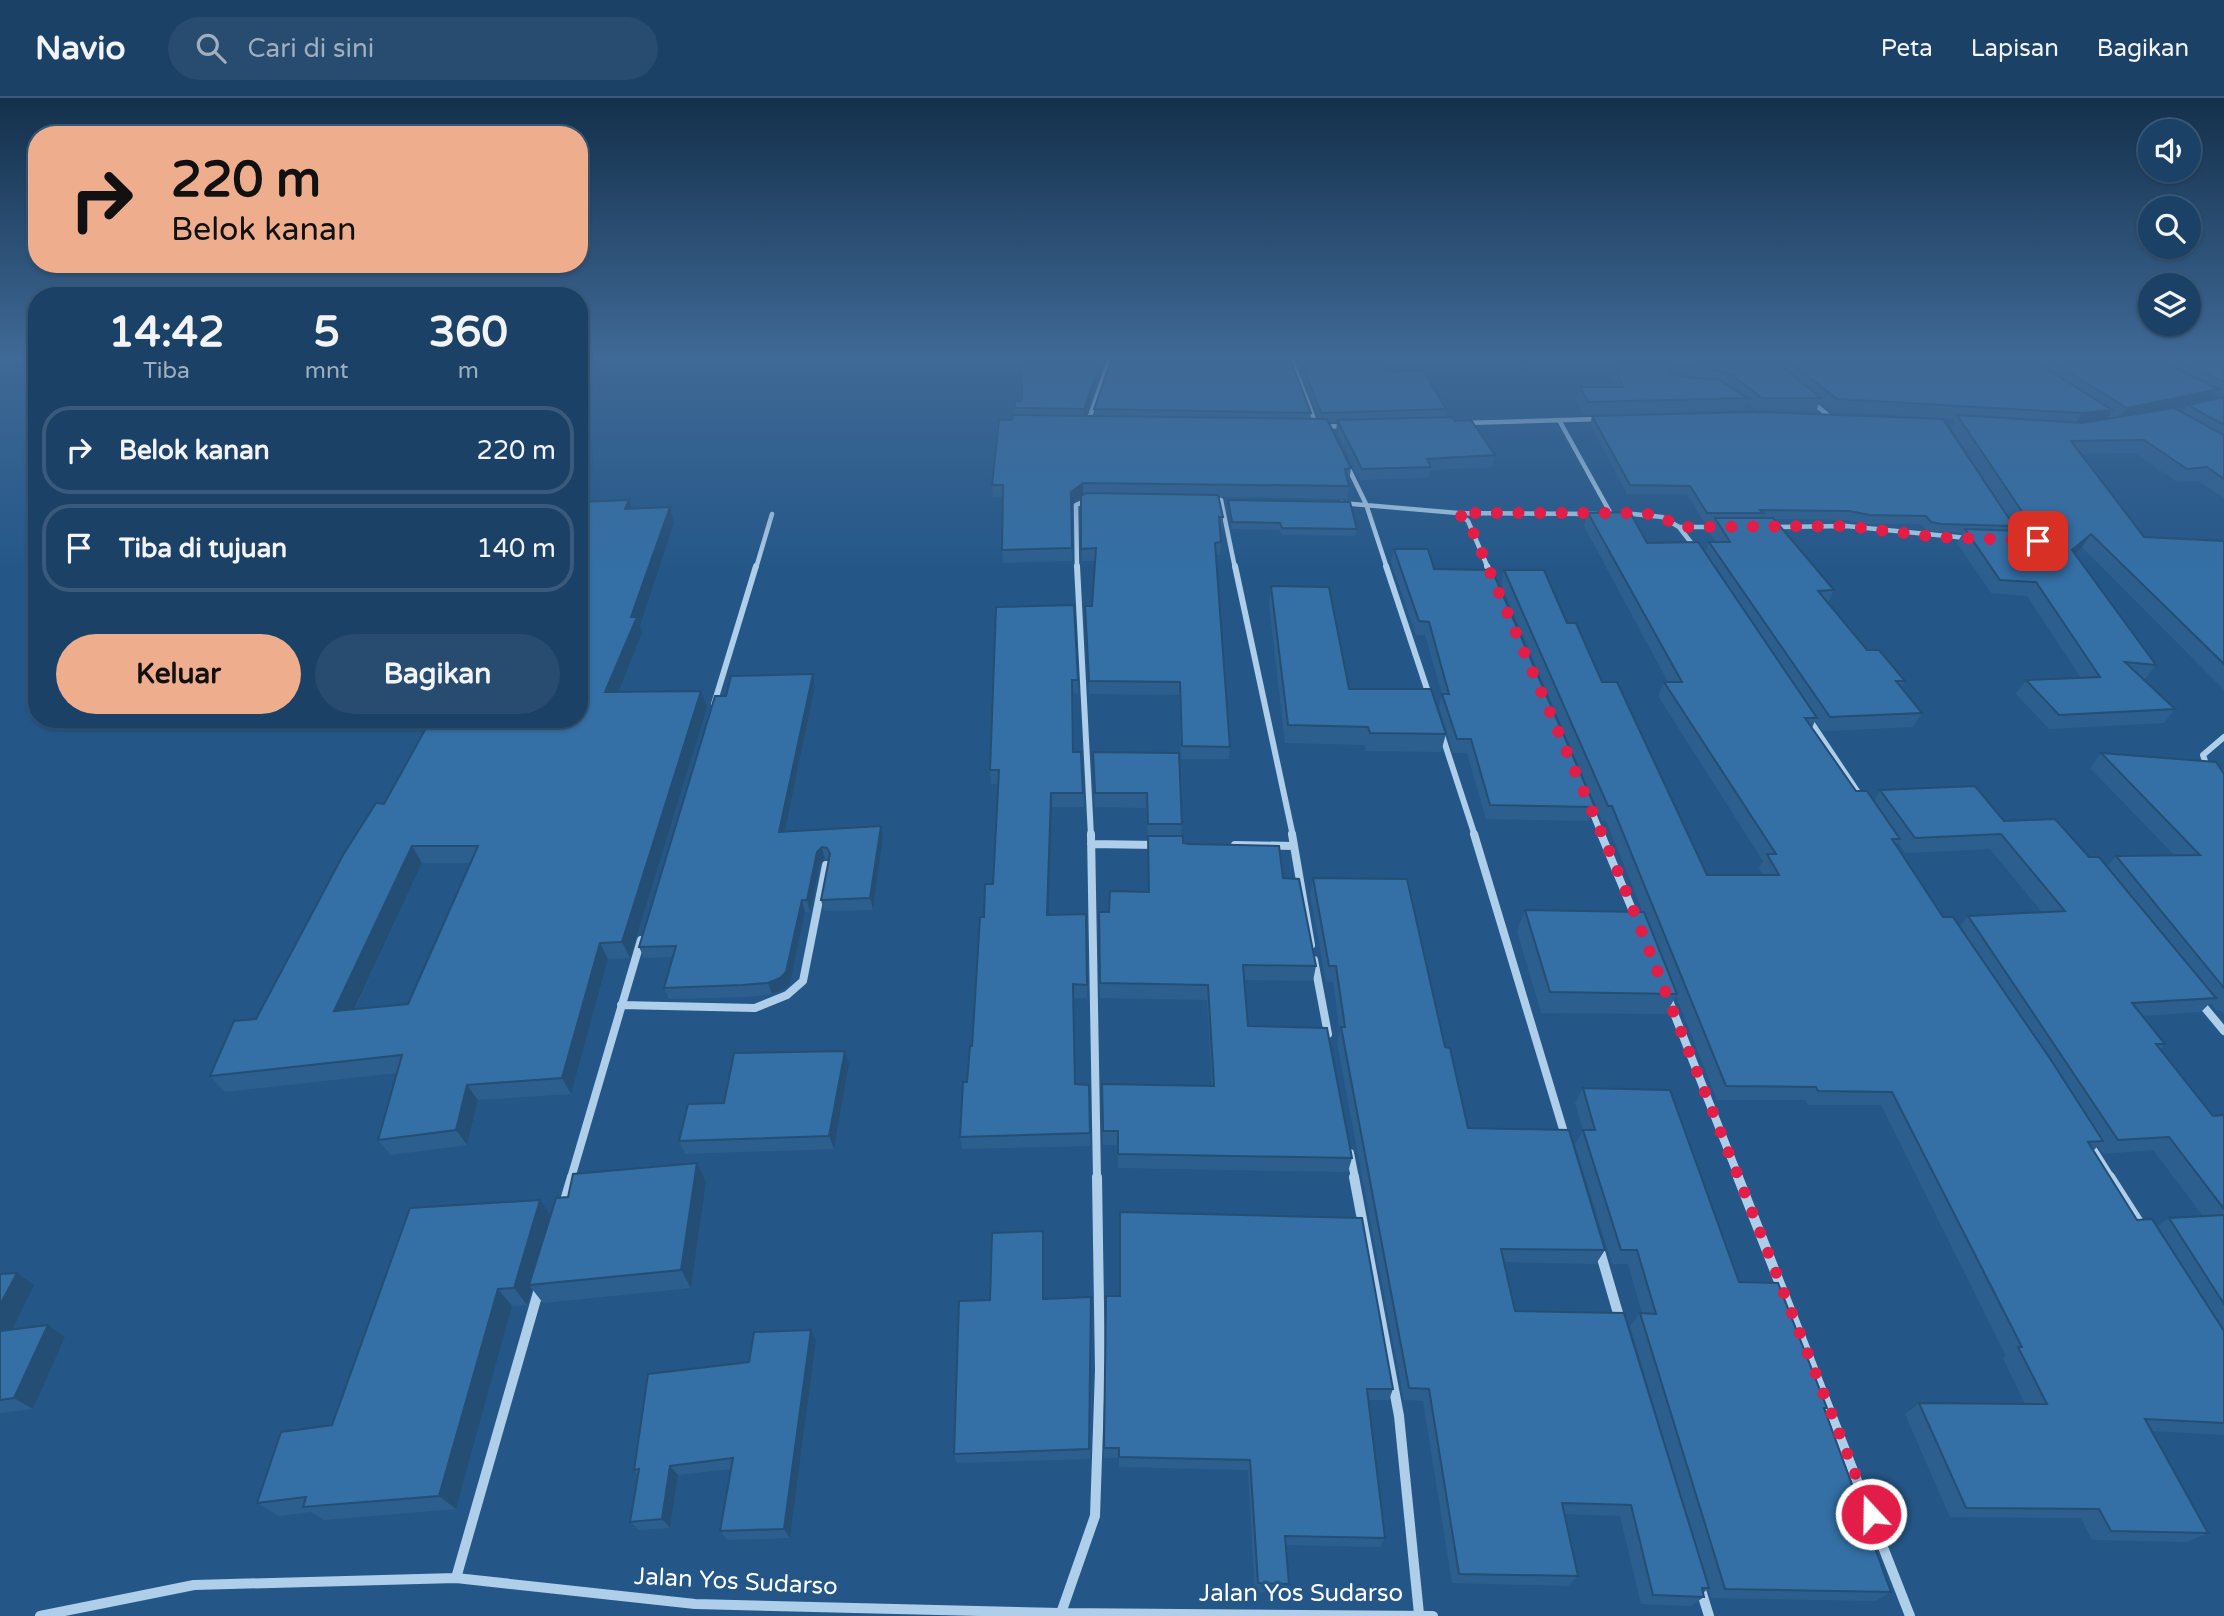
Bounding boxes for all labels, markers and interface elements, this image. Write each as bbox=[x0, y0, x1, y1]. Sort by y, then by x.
search box bbox=[168, 17, 658, 80]
text: Navio bbox=[35, 29, 126, 68]
icon: search bbox=[192, 29, 230, 67]
text: Cari di sini bbox=[248, 33, 374, 64]
text: Peta bbox=[1881, 34, 1933, 63]
text: Lapisan bbox=[1971, 34, 2059, 63]
text: Bagikan bbox=[2097, 34, 2189, 63]
map controls bbox=[2138, 119, 2201, 336]
button: sound bbox=[2138, 119, 2201, 182]
text: 220 m bbox=[171, 151, 321, 210]
icon: right bbox=[56, 154, 147, 245]
button: search bbox=[2138, 196, 2201, 259]
text: Belok kanan bbox=[171, 211, 356, 249]
button: layers bbox=[2138, 273, 2201, 336]
text: 14:42 bbox=[108, 307, 225, 358]
text: 5 bbox=[313, 307, 340, 358]
text: 360 bbox=[429, 307, 508, 358]
text: Tiba bbox=[143, 357, 190, 385]
text: mnt bbox=[305, 357, 348, 385]
text: m bbox=[458, 357, 479, 385]
icon: right bbox=[60, 431, 98, 469]
text: Belok kanan bbox=[119, 435, 270, 466]
text: 220 m bbox=[476, 435, 556, 466]
pin bbox=[2008, 511, 2068, 571]
icon: arrive bbox=[2019, 522, 2057, 560]
icon: arrive bbox=[60, 529, 98, 567]
text: Tiba di tujuan bbox=[119, 533, 287, 564]
text: 140 m bbox=[476, 533, 556, 564]
button: Keluar bbox=[56, 634, 301, 714]
button: Bagikan bbox=[315, 634, 560, 714]
position arrow bbox=[1834, 1477, 1908, 1551]
street label: Jalan Yos Sudarso bbox=[633, 1562, 839, 1601]
street label: Jalan Yos Sudarso bbox=[1199, 1579, 1403, 1608]

